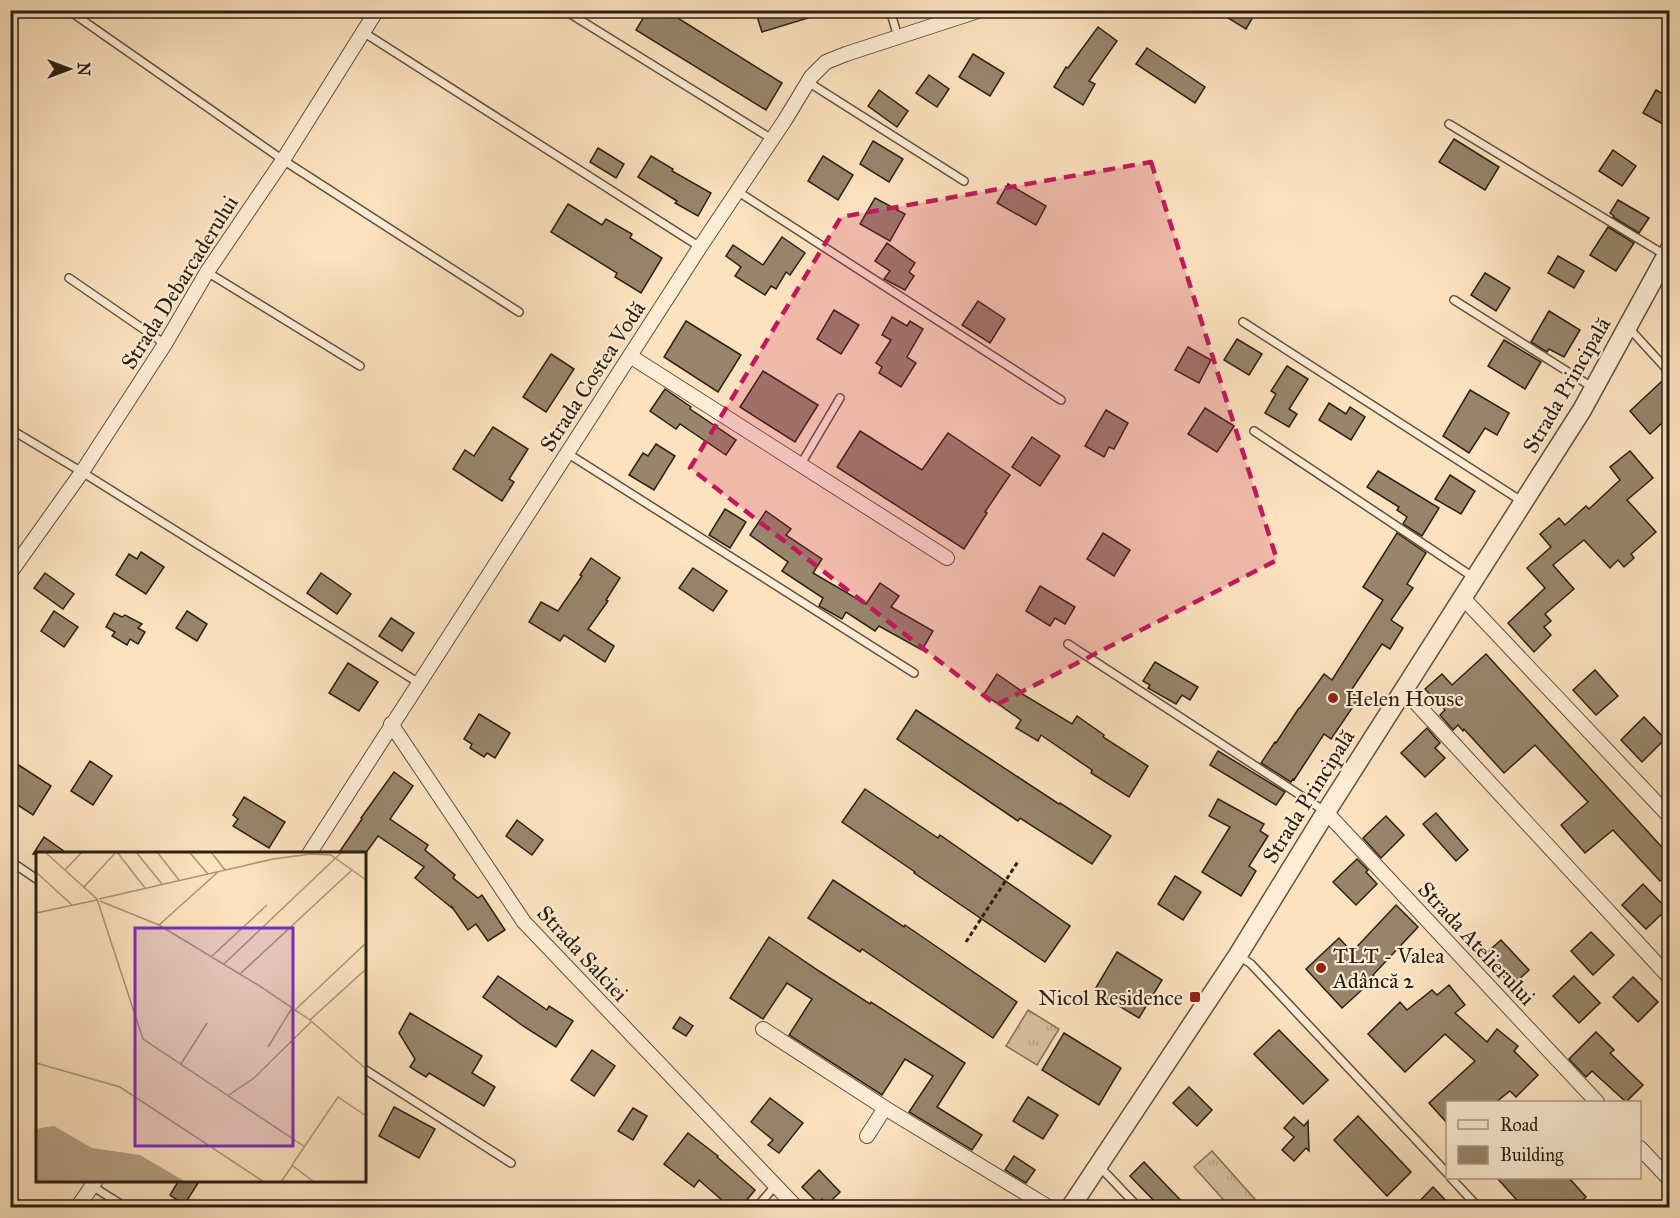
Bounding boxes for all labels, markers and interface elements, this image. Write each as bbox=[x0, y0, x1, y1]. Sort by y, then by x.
north arrow bbox=[39, 39, 99, 99]
text: N bbox=[74, 62, 93, 76]
street label: Strada Debarcaderului bbox=[115, 190, 244, 374]
street label: Strada Costea Vodă bbox=[534, 295, 651, 456]
street label: Strada Principală bbox=[1517, 312, 1617, 458]
place label: Helen House bbox=[1345, 685, 1464, 712]
marker: Helen House bbox=[1326, 691, 1340, 705]
street label: Strada Principală bbox=[1257, 724, 1361, 868]
inset map bbox=[36, 852, 366, 1182]
street label: Strada Atelierului bbox=[1412, 876, 1541, 1011]
street label: Strada Salciei bbox=[531, 900, 634, 1007]
place label: TLT - Valea Adâncă 2 bbox=[1332, 942, 1445, 994]
marker: TLT - Valea Adâncă 2 bbox=[1314, 961, 1328, 975]
place label: Nicol Residence bbox=[1038, 984, 1183, 1011]
marker: Nicol Residence bbox=[1188, 990, 1202, 1004]
legend bbox=[1446, 1101, 1641, 1179]
text: Road bbox=[1500, 1114, 1538, 1136]
text: Building bbox=[1500, 1144, 1564, 1167]

